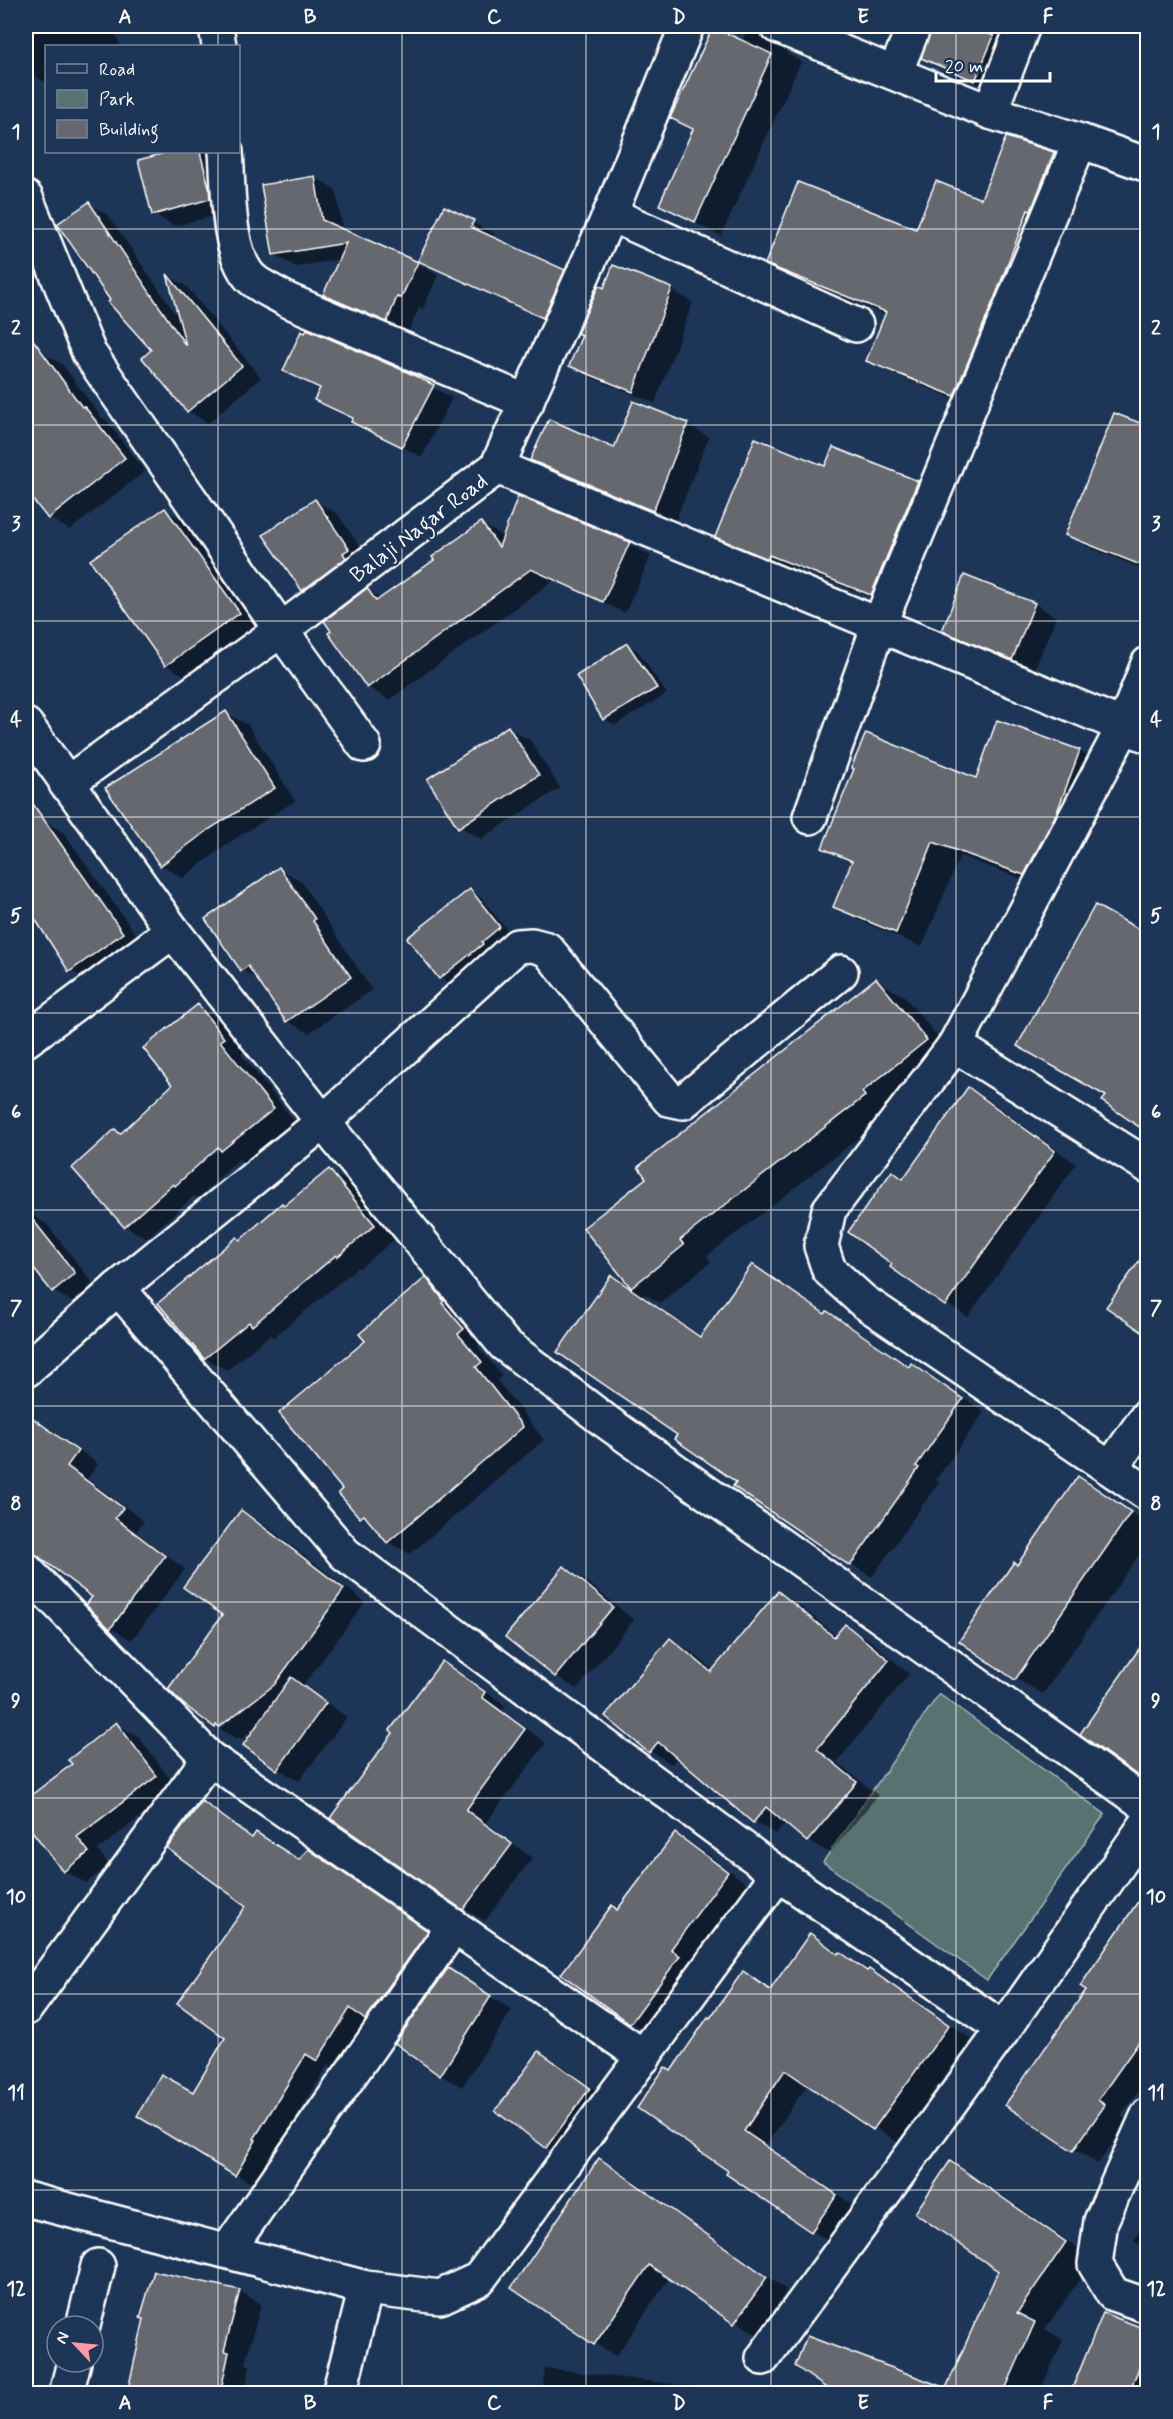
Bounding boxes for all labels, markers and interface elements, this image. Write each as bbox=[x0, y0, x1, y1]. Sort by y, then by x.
text: A bbox=[118, 4, 132, 31]
text: B bbox=[304, 4, 317, 31]
text: C bbox=[487, 4, 502, 31]
text: D bbox=[672, 4, 686, 31]
text: E bbox=[857, 4, 869, 31]
text: F bbox=[1043, 4, 1054, 31]
legend bbox=[45, 45, 240, 153]
scale bar bbox=[936, 45, 1050, 83]
text: 20 m bbox=[945, 55, 983, 79]
text: Road bbox=[99, 58, 135, 82]
text: Park bbox=[99, 88, 135, 112]
text: Building bbox=[99, 118, 159, 144]
text: 1 bbox=[12, 119, 20, 146]
text: 1 bbox=[1152, 119, 1160, 146]
text: 2 bbox=[11, 315, 21, 342]
text: 2 bbox=[1151, 315, 1161, 342]
street label: Balaji Nagar Road bbox=[345, 468, 496, 592]
text: 3 bbox=[11, 511, 21, 538]
text: 3 bbox=[1151, 511, 1161, 538]
text: 4 bbox=[10, 707, 22, 734]
text: 4 bbox=[1150, 707, 1162, 734]
text: 5 bbox=[10, 903, 22, 930]
text: 5 bbox=[1150, 903, 1162, 930]
text: 6 bbox=[11, 1099, 21, 1126]
text: 6 bbox=[1151, 1099, 1161, 1126]
text: 7 bbox=[10, 1295, 22, 1322]
text: 7 bbox=[1150, 1295, 1162, 1322]
text: 8 bbox=[10, 1491, 22, 1518]
text: 8 bbox=[1150, 1491, 1162, 1518]
text: 9 bbox=[11, 1688, 21, 1715]
text: 9 bbox=[1151, 1688, 1161, 1715]
text: 10 bbox=[6, 1884, 26, 1911]
text: 10 bbox=[1146, 1884, 1166, 1911]
text: 11 bbox=[7, 2080, 25, 2107]
text: 11 bbox=[1147, 2080, 1165, 2107]
text: 12 bbox=[6, 2276, 26, 2303]
text: 12 bbox=[1146, 2276, 1166, 2303]
north arrow bbox=[45, 2314, 105, 2374]
text: N bbox=[51, 2329, 75, 2347]
text: A bbox=[118, 2390, 132, 2417]
text: B bbox=[304, 2390, 317, 2417]
text: C bbox=[487, 2390, 502, 2417]
text: D bbox=[672, 2390, 686, 2417]
text: E bbox=[857, 2390, 869, 2417]
text: F bbox=[1043, 2390, 1054, 2417]

